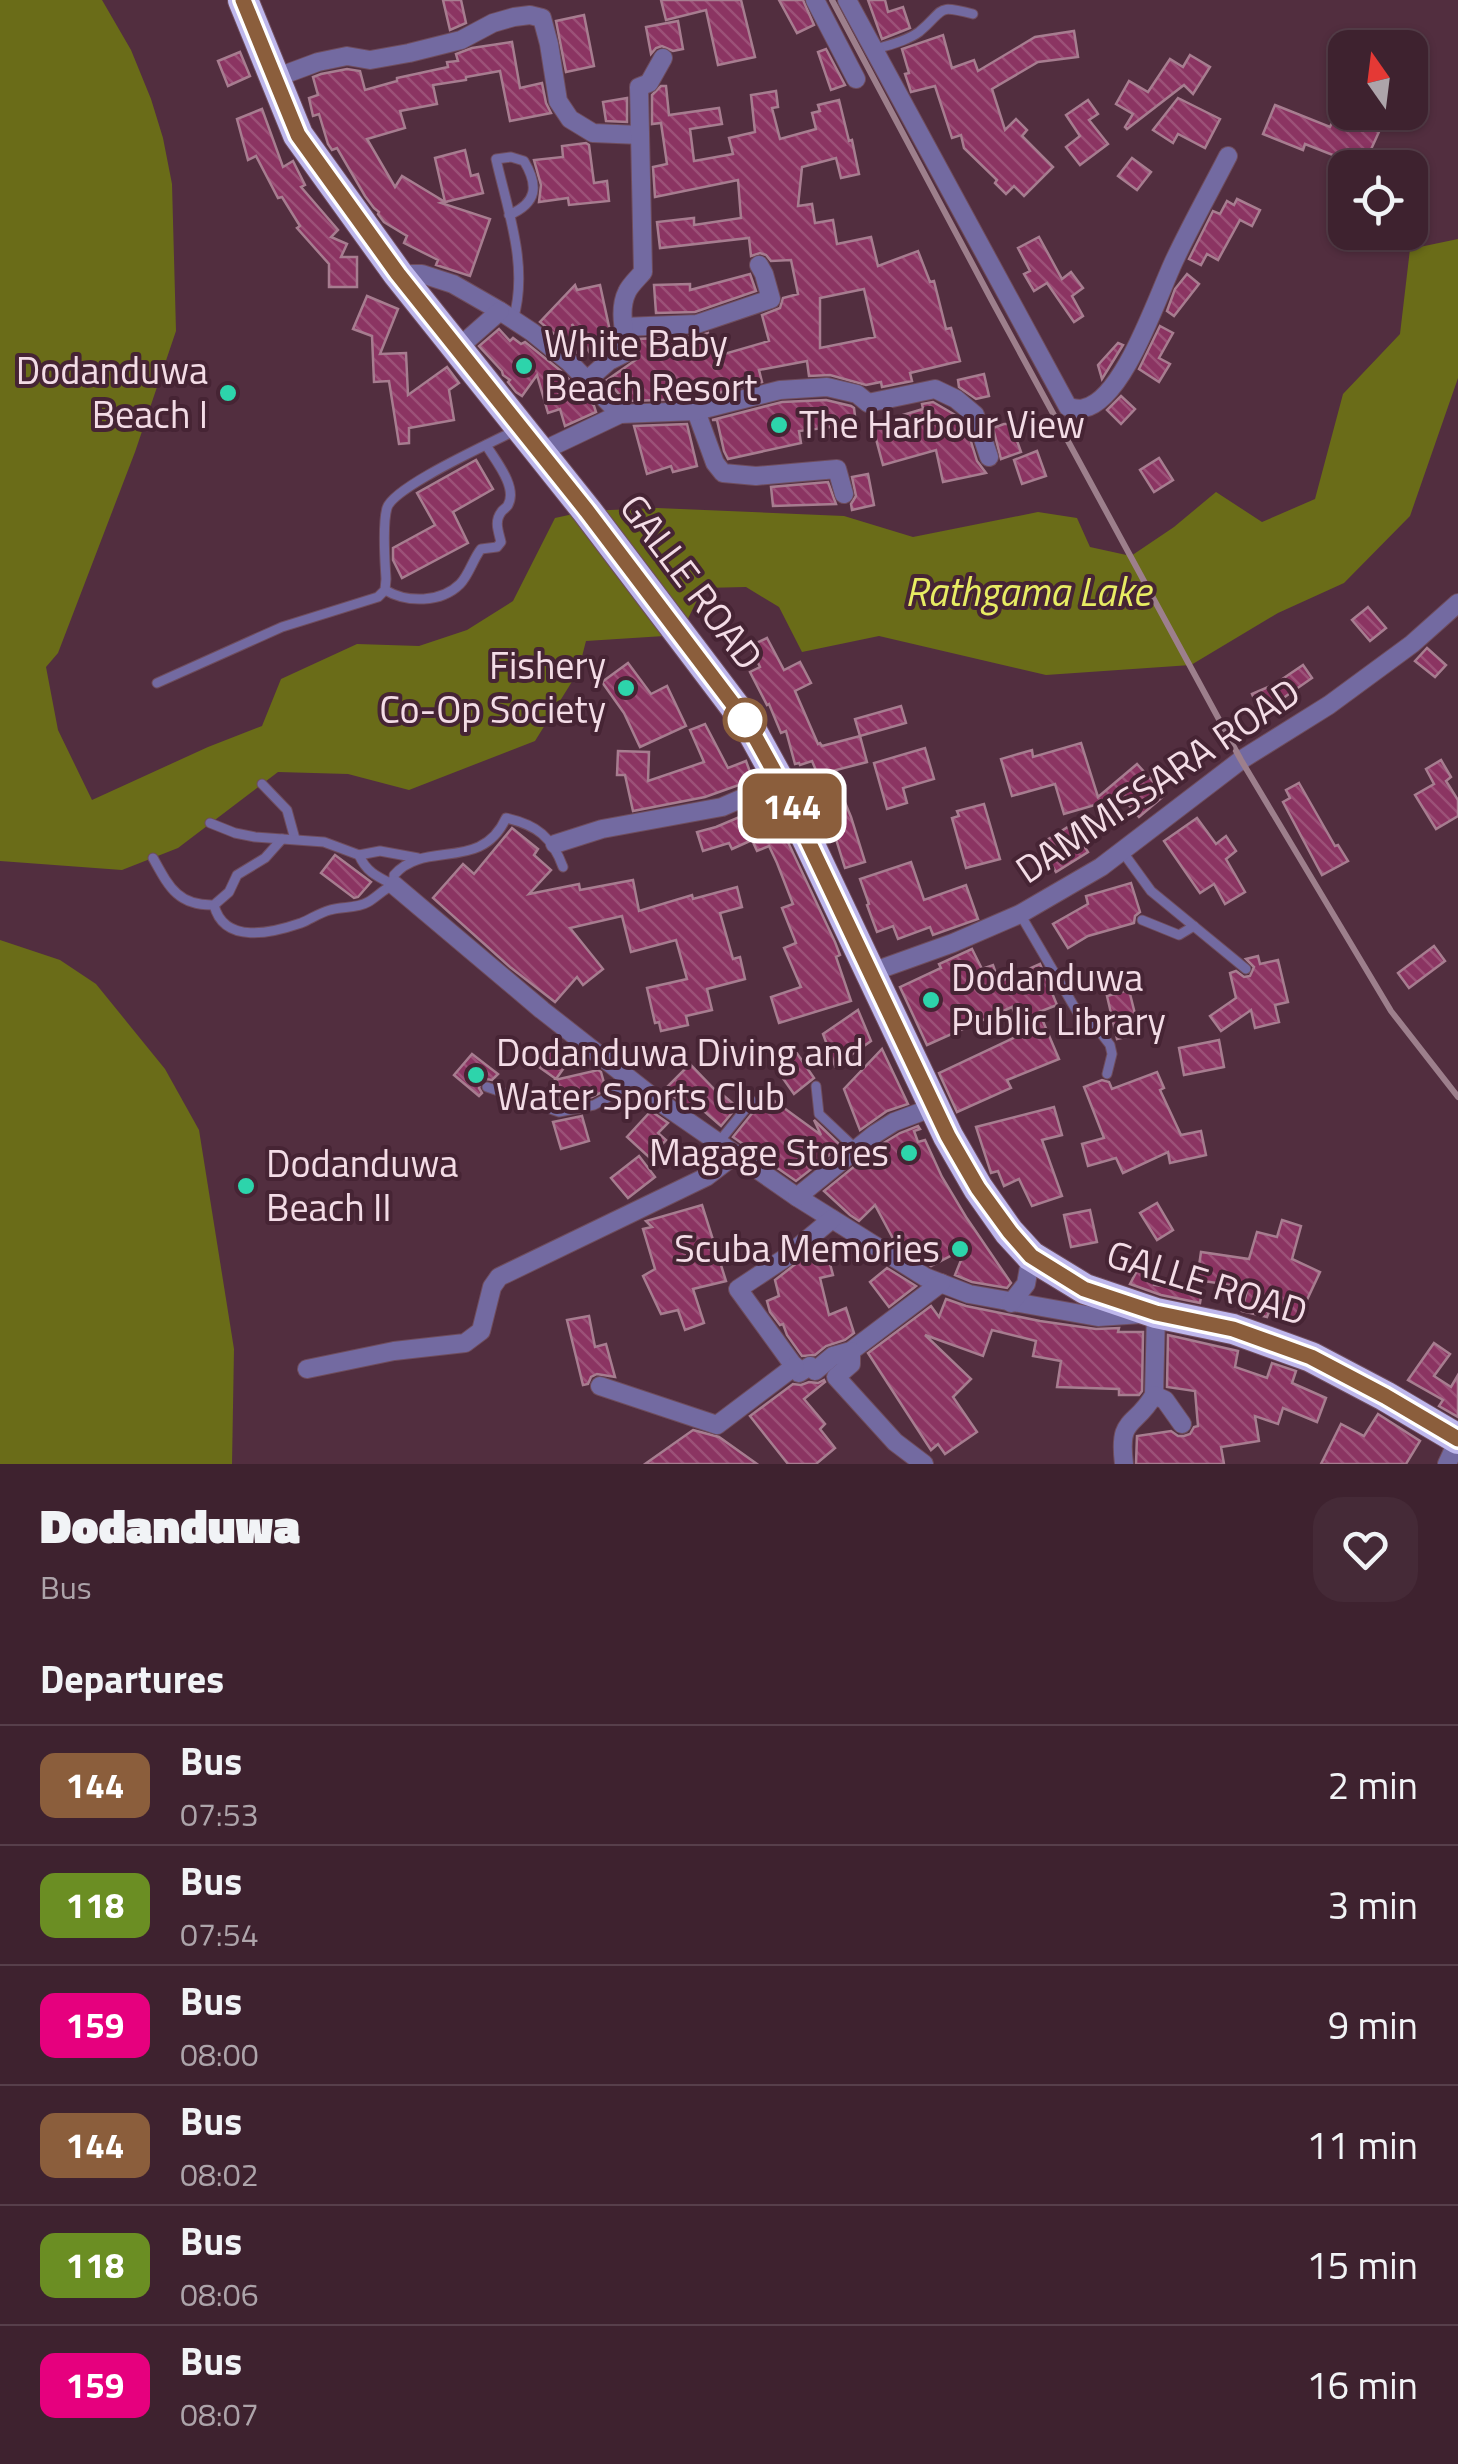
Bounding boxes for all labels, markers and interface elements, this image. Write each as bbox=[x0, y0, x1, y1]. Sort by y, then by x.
north arrow bbox=[1328, 30, 1428, 130]
map controls bbox=[1328, 30, 1428, 250]
button: locate bbox=[1328, 150, 1428, 250]
place label: White Baby Beach Resort bbox=[544, 314, 757, 416]
place label: Dodanduwa Beach I bbox=[16, 341, 208, 443]
marker: White Baby Beach Resort bbox=[513, 355, 535, 377]
marker: Dodanduwa Beach I bbox=[217, 382, 239, 404]
place label: The Harbour View bbox=[799, 395, 1085, 453]
marker: The Harbour View bbox=[768, 414, 790, 436]
street label: GALLE ROAD bbox=[606, 481, 777, 682]
water label: Rathgama Lake bbox=[905, 561, 1154, 622]
place label: Fishery Co-Op Society bbox=[379, 636, 606, 738]
street label: DAMMISSARA ROAD bbox=[1003, 663, 1312, 897]
marker: Fishery Co-Op Society bbox=[615, 677, 637, 699]
unlabelled marker bbox=[724, 699, 766, 741]
line badge: 144 bbox=[734, 774, 850, 838]
text: 144 bbox=[763, 779, 821, 833]
place label: Dodanduwa Public Library bbox=[951, 948, 1166, 1050]
marker: Dodanduwa Public Library bbox=[920, 989, 942, 1011]
place label: Dodanduwa Diving and Water Sports Club bbox=[496, 1023, 864, 1125]
marker: Dodanduwa Diving and Water Sports Club bbox=[465, 1064, 487, 1086]
place label: Magage Stores bbox=[649, 1123, 889, 1181]
place label: Dodanduwa Beach II bbox=[266, 1134, 458, 1236]
marker: Magage Stores bbox=[898, 1142, 920, 1164]
marker: Dodanduwa Beach II bbox=[235, 1175, 257, 1197]
place label: Scuba Memories bbox=[674, 1219, 940, 1277]
street label: GALLE ROAD bbox=[1100, 1224, 1315, 1340]
marker: Scuba Memories bbox=[949, 1238, 971, 1260]
text: Dodanduwa bbox=[40, 1489, 300, 1562]
button: heart bbox=[1313, 1497, 1418, 1602]
text: Bus bbox=[40, 1563, 92, 1611]
text: Departures bbox=[40, 1650, 224, 1708]
text: Bus bbox=[180, 1732, 242, 1790]
text: 2 min bbox=[1328, 1756, 1418, 1814]
text: 144 bbox=[66, 1758, 124, 1812]
text: 07:53 bbox=[180, 1790, 259, 1838]
text: Bus bbox=[180, 1852, 242, 1910]
text: 3 min bbox=[1328, 1876, 1418, 1934]
text: 118 bbox=[66, 1878, 124, 1932]
text: 07:54 bbox=[180, 1910, 259, 1958]
text: Bus bbox=[180, 1972, 242, 2030]
text: 9 min bbox=[1328, 1996, 1418, 2054]
text: 159 bbox=[66, 1998, 124, 2052]
text: 08:00 bbox=[180, 2030, 259, 2078]
text: Bus bbox=[180, 2092, 242, 2150]
text: 11 min bbox=[1307, 2116, 1418, 2174]
text: 144 bbox=[66, 2118, 124, 2172]
text: 08:02 bbox=[180, 2150, 259, 2198]
text: Bus bbox=[180, 2212, 242, 2270]
text: 15 min bbox=[1307, 2236, 1418, 2294]
text: 118 bbox=[66, 2238, 124, 2292]
text: 08:06 bbox=[180, 2270, 259, 2318]
text: Bus bbox=[180, 2332, 242, 2390]
text: 16 min bbox=[1307, 2356, 1418, 2414]
text: 159 bbox=[66, 2358, 124, 2412]
text: 08:07 bbox=[180, 2390, 259, 2438]

